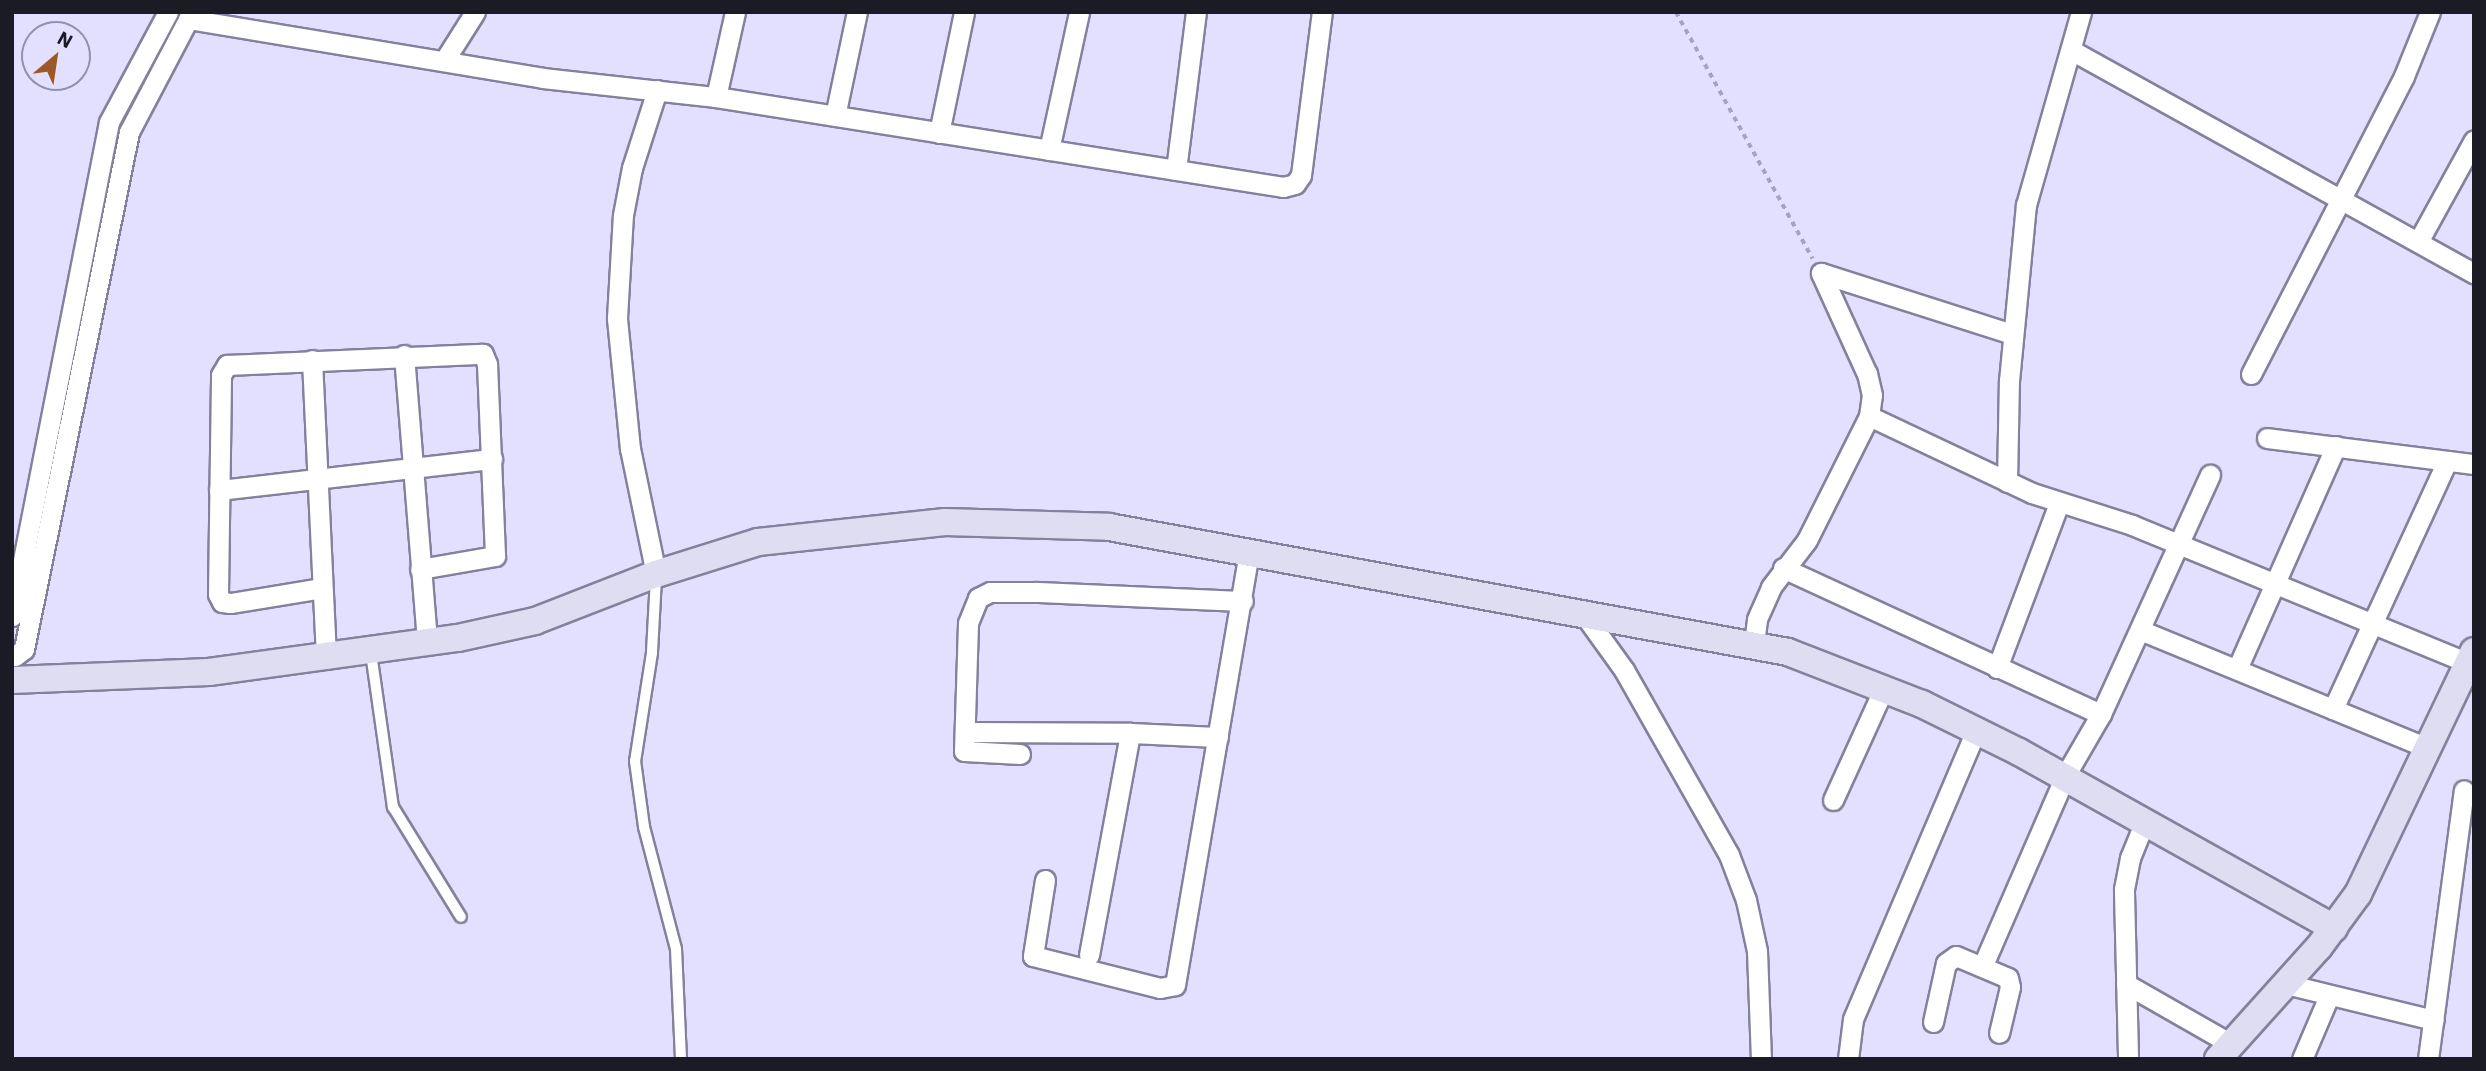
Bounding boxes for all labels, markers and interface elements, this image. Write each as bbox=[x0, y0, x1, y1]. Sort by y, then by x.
north arrow bbox=[21, 21, 91, 91]
text: N bbox=[53, 26, 77, 53]

